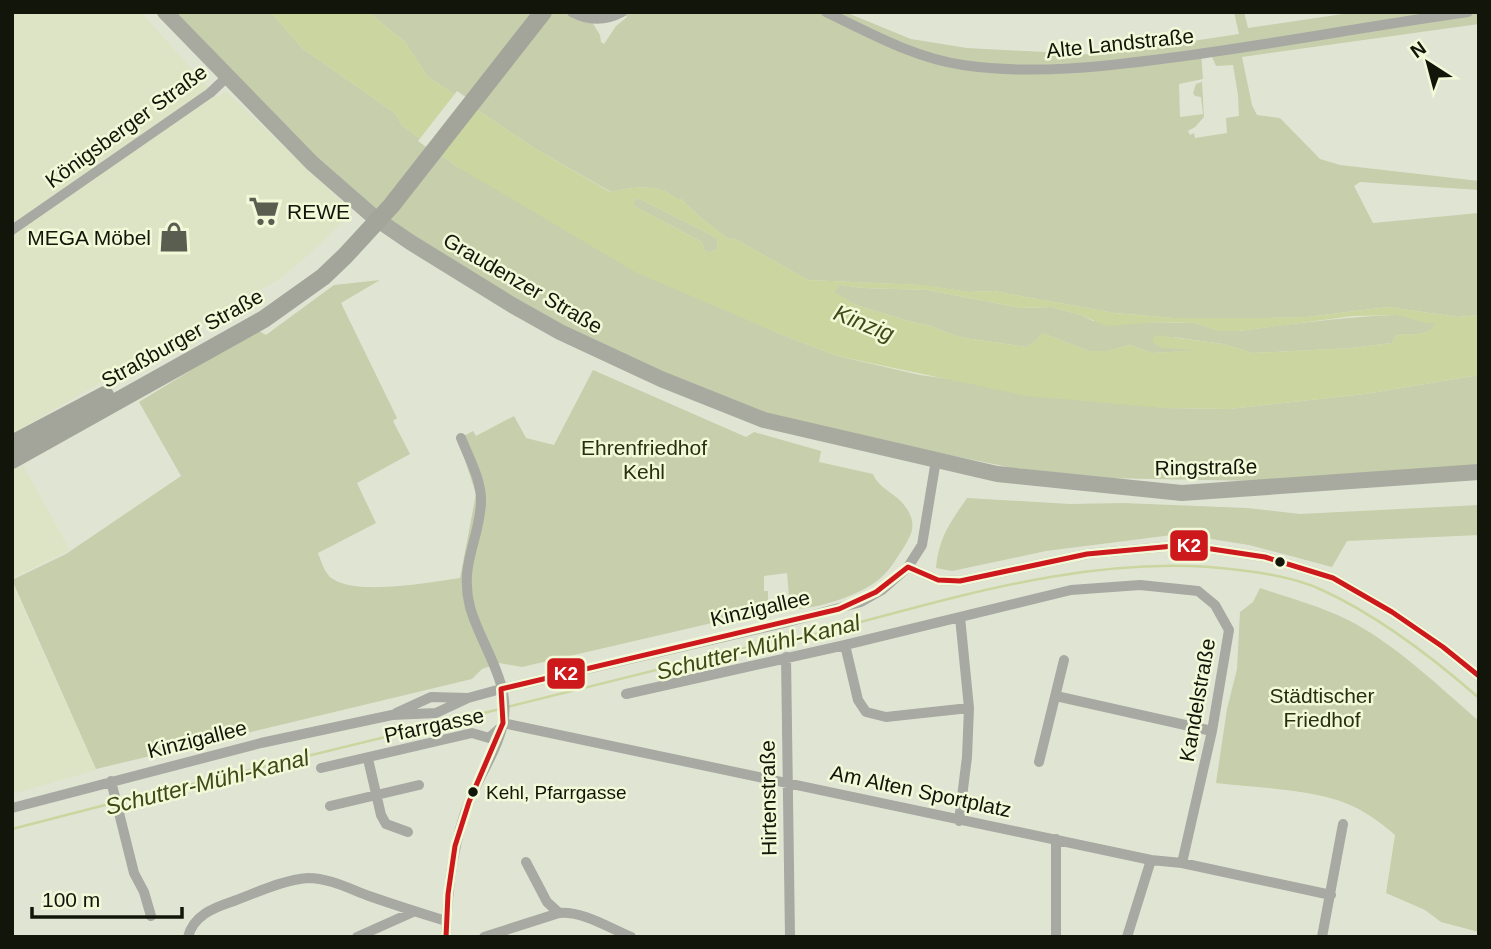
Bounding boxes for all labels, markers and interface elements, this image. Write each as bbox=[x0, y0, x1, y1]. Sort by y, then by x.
street label: Alte Landstraße bbox=[1045, 24, 1195, 62]
north arrow bbox=[1393, 28, 1463, 98]
text: N bbox=[1407, 37, 1430, 62]
street label: Königsberger Straße bbox=[41, 60, 211, 192]
supermarket icon: REWE bbox=[247, 194, 281, 228]
place label: REWE bbox=[287, 200, 350, 223]
shop icon: MEGA Möbel bbox=[157, 220, 191, 254]
place label: MEGA Möbel bbox=[27, 226, 151, 249]
street label: Graudenzer Straße bbox=[439, 228, 607, 338]
street label: Straßburger Straße bbox=[97, 284, 267, 392]
water label: Kinzig bbox=[830, 299, 898, 347]
park label: Ehrenfriedhof Kehl bbox=[581, 436, 707, 483]
street label: Ringstraße bbox=[1154, 455, 1258, 479]
line badge: K2 bbox=[1169, 529, 1209, 562]
text: K2 bbox=[1177, 535, 1201, 556]
unlabelled marker bbox=[1273, 555, 1287, 569]
street label: Kinzigallee bbox=[708, 585, 812, 631]
water label: Schutter-Mühl-Kanal bbox=[653, 609, 864, 685]
street label: Kandelstraße bbox=[1175, 636, 1219, 764]
line badge: K2 bbox=[546, 657, 586, 690]
text: K2 bbox=[554, 663, 578, 684]
park label: Städtischer Friedhof bbox=[1269, 684, 1375, 731]
street label: Pfarrgasse bbox=[382, 703, 486, 747]
street label: Kinzigallee bbox=[145, 716, 249, 762]
street label: Hirtenstraße bbox=[755, 740, 781, 856]
water label: Schutter-Mühl-Kanal bbox=[102, 744, 313, 820]
street label: Am Alten Sportplatz bbox=[828, 761, 1014, 821]
place label: Kehl, Pfarrgasse bbox=[486, 782, 626, 803]
marker: Kehl, Pfarrgasse bbox=[466, 785, 480, 799]
scale bar bbox=[32, 876, 182, 920]
text: 100 m bbox=[42, 888, 100, 911]

